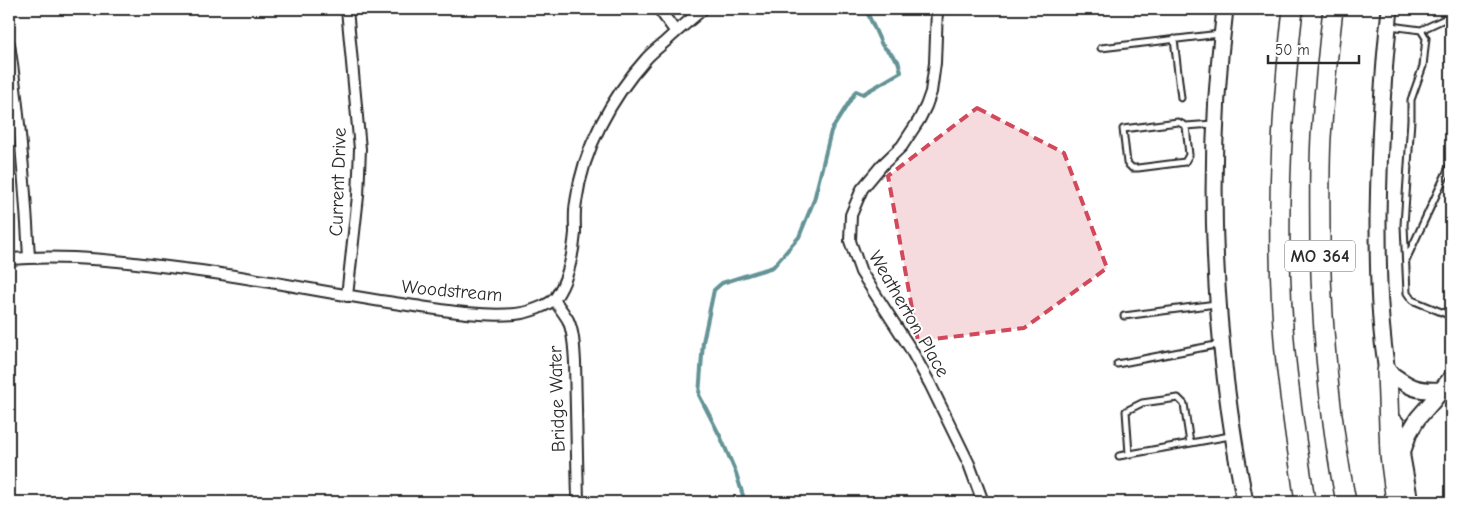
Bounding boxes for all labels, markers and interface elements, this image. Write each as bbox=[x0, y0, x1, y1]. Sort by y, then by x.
scale bar bbox=[1268, 32, 1359, 64]
text: 50 m bbox=[1275, 41, 1310, 59]
street label: Current Drive bbox=[325, 127, 351, 237]
road number: MO 364 bbox=[1285, 240, 1355, 272]
street label: Weatherton Place bbox=[864, 247, 954, 381]
street label: Woodstream bbox=[401, 276, 503, 306]
street label: Bridge Water bbox=[544, 345, 570, 453]

